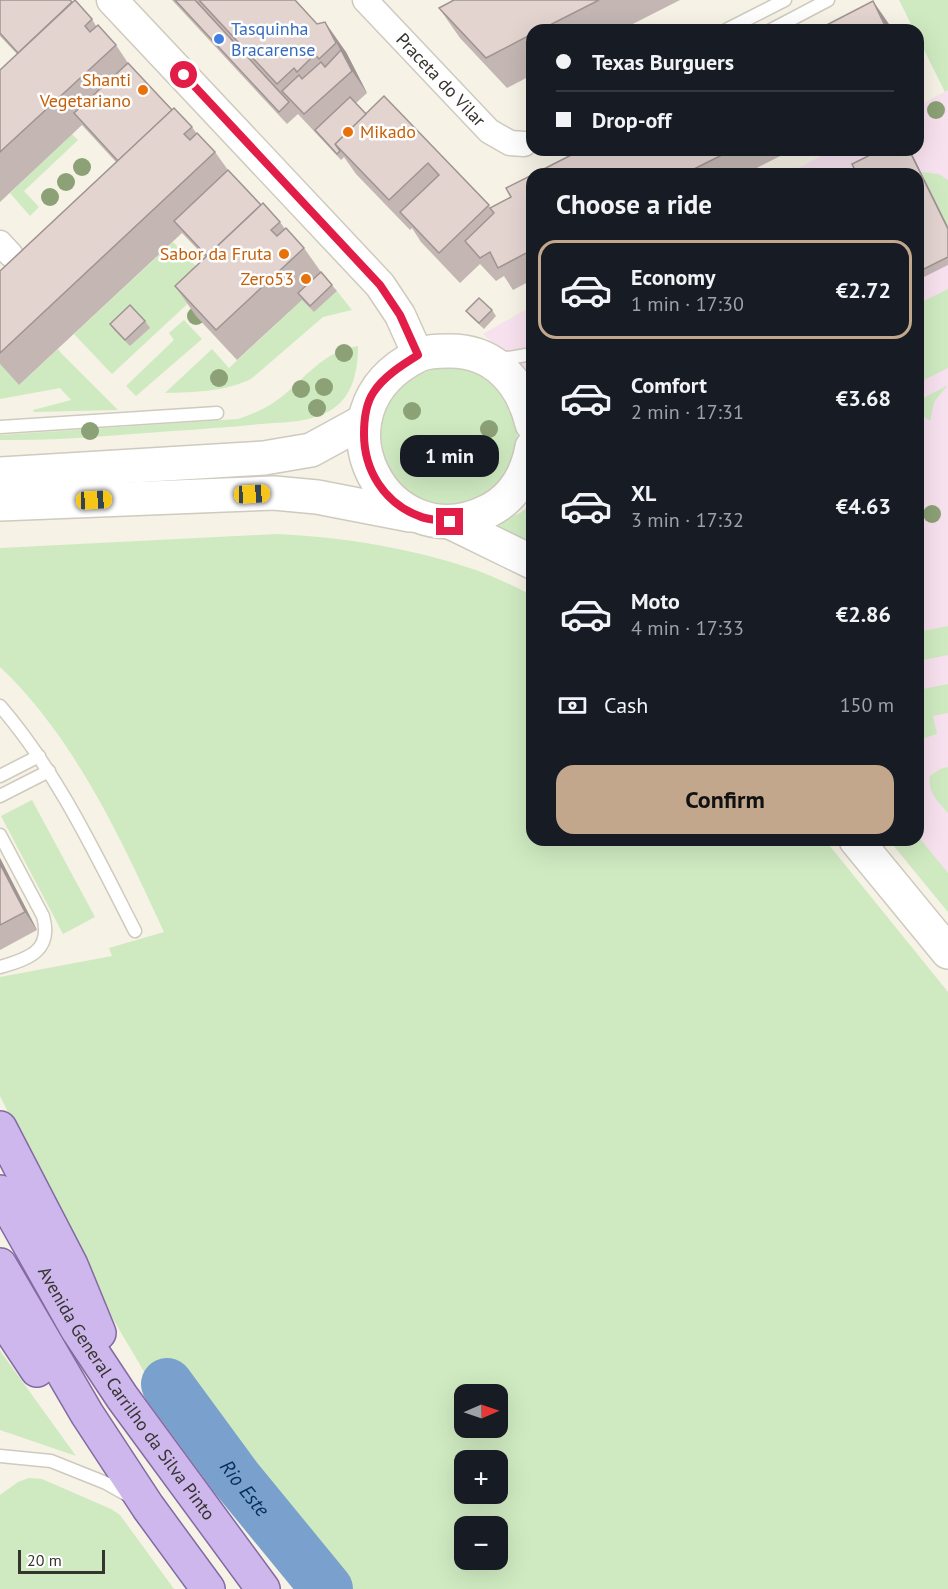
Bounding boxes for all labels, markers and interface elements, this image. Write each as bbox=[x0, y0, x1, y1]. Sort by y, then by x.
place label: Tasquinha Bracarense bbox=[231, 17, 315, 61]
street label: Praceta do Vilar bbox=[391, 28, 491, 131]
marker: Tasquinha Bracarense bbox=[212, 32, 226, 46]
text: Texas Burguers bbox=[592, 48, 734, 76]
route start bbox=[170, 61, 197, 88]
place label: Shanti Vegetariano bbox=[39, 68, 131, 112]
marker: Shanti Vegetariano bbox=[136, 83, 150, 97]
text: Drop-off bbox=[592, 106, 671, 134]
place label: Mikado bbox=[360, 120, 416, 143]
marker: Mikado bbox=[341, 125, 355, 139]
text: Choose a ride bbox=[556, 187, 712, 221]
place label: Sabor da Fruta bbox=[160, 242, 272, 265]
marker: Sabor da Fruta bbox=[277, 247, 291, 261]
icon: car bbox=[559, 263, 613, 317]
text: Economy bbox=[631, 263, 715, 291]
place label: Zero53 bbox=[241, 267, 294, 290]
marker: Zero53 bbox=[299, 272, 313, 286]
text: €2.72 bbox=[836, 276, 891, 304]
text: 1 min · 17:30 bbox=[631, 291, 744, 317]
icon: car bbox=[559, 371, 613, 425]
text: Comfort bbox=[631, 371, 707, 399]
text: €3.68 bbox=[836, 384, 891, 412]
text: 2 min · 17:31 bbox=[631, 399, 744, 425]
callout: 1 min bbox=[400, 435, 500, 477]
text: 1 min bbox=[425, 443, 474, 469]
icon: car bbox=[559, 479, 613, 533]
text: XL bbox=[631, 479, 656, 507]
car bbox=[234, 484, 270, 504]
car bbox=[76, 490, 112, 510]
text: €4.63 bbox=[836, 492, 891, 520]
text: 3 min · 17:32 bbox=[631, 507, 744, 533]
route end bbox=[436, 508, 463, 535]
icon: car bbox=[559, 587, 613, 641]
text: Moto bbox=[631, 587, 680, 615]
text: €2.86 bbox=[836, 600, 891, 628]
text: 4 min · 17:33 bbox=[631, 615, 744, 641]
icon: cash bbox=[556, 689, 589, 722]
text: Cash bbox=[604, 691, 648, 719]
text: 150 m bbox=[840, 692, 894, 718]
button: Confirm bbox=[556, 765, 894, 834]
street label: Avenida General Carrilho da Silva Pinto bbox=[33, 1262, 220, 1524]
north arrow bbox=[454, 1384, 508, 1438]
map controls bbox=[454, 1384, 508, 1570]
button: + bbox=[454, 1450, 508, 1504]
water label: Rio Este bbox=[214, 1455, 276, 1522]
button: − bbox=[454, 1516, 508, 1570]
scale bar bbox=[18, 1547, 105, 1574]
text: 20 m bbox=[27, 1550, 62, 1570]

